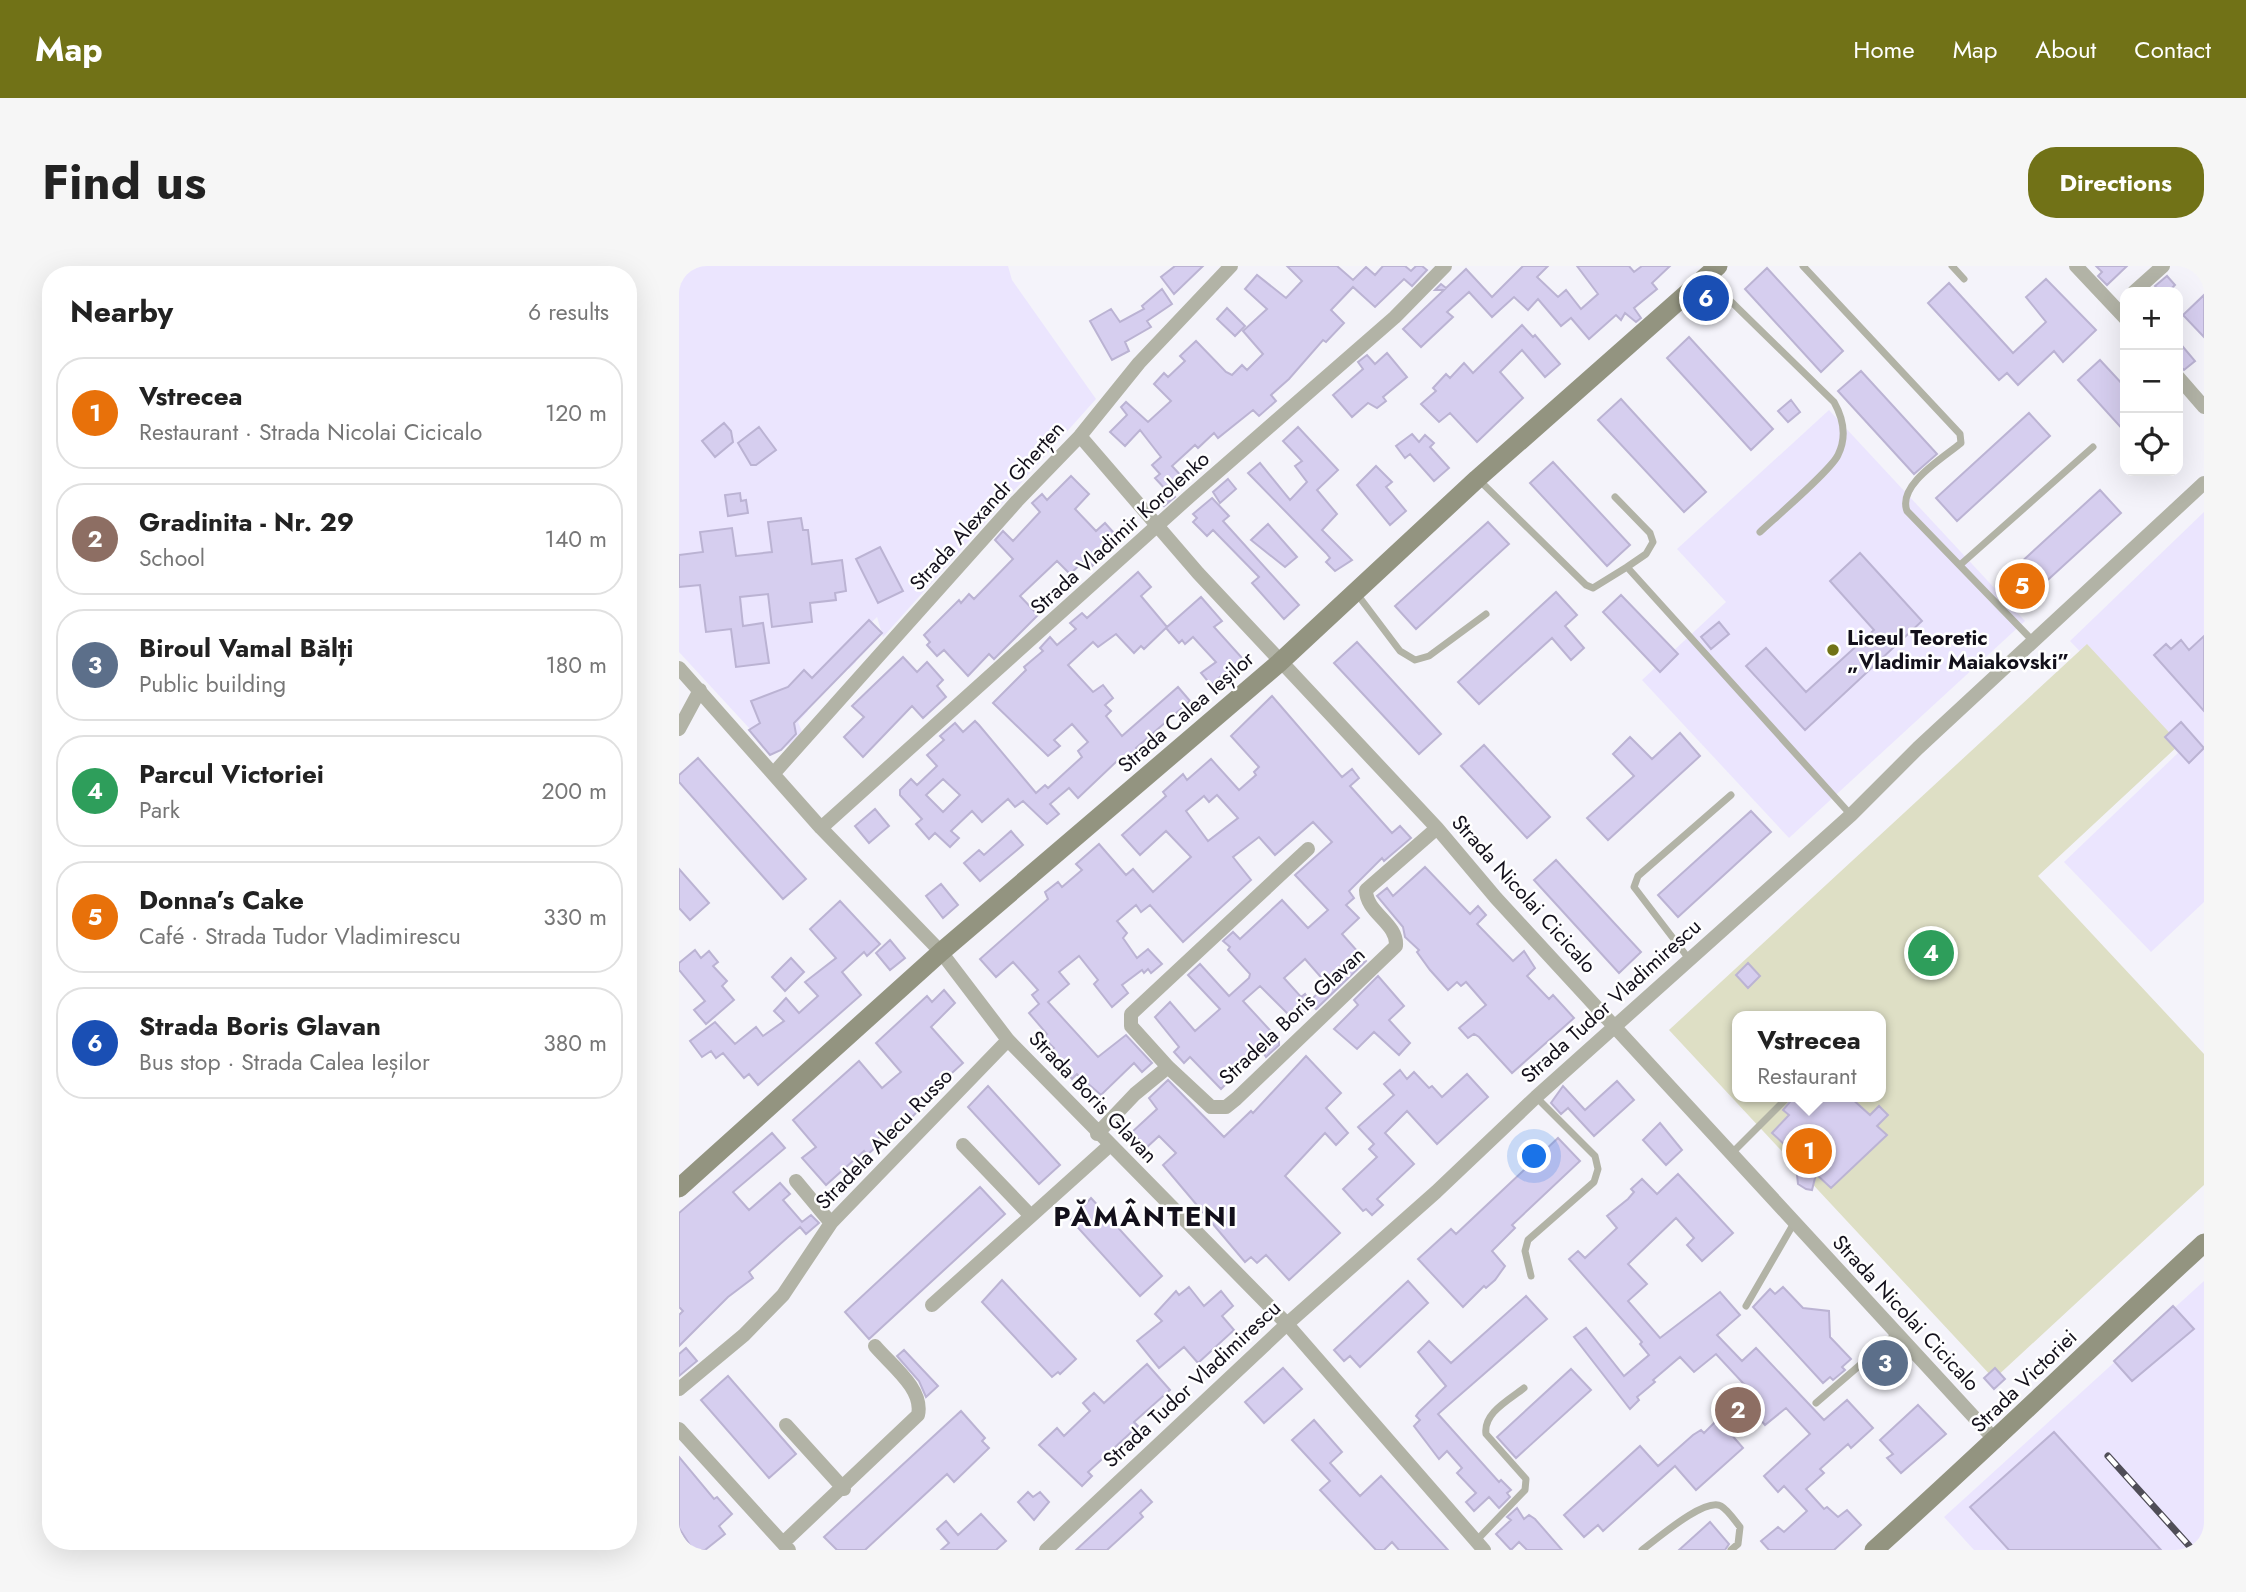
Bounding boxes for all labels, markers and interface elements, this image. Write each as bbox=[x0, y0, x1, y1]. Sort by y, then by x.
text: Map bbox=[35, 26, 103, 73]
text: Home bbox=[1853, 32, 1915, 67]
text: Map bbox=[1953, 32, 1997, 67]
text: About bbox=[2035, 32, 2096, 67]
text: Contact bbox=[2134, 32, 2211, 67]
text: Find us bbox=[42, 147, 206, 217]
button: Directions bbox=[2028, 147, 2204, 218]
pin: 6 bbox=[1683, 272, 1729, 324]
map controls bbox=[2120, 287, 2183, 476]
button: + bbox=[2120, 287, 2183, 350]
text: Nearby bbox=[70, 290, 173, 333]
text: 6 results bbox=[528, 295, 609, 329]
button: − bbox=[2120, 350, 2183, 413]
text: Vstrecea bbox=[139, 377, 243, 415]
text: 1 bbox=[89, 396, 101, 430]
text: 120 m bbox=[545, 396, 607, 430]
button: locate bbox=[2120, 413, 2183, 476]
text: Restaurant · Strada Nicolai Cicicalo bbox=[139, 415, 482, 449]
street label: Strada Alexandr Gherțen bbox=[903, 415, 1071, 597]
street label: Strada Vladimir Korolenko bbox=[1024, 444, 1216, 622]
text: Gradinita - Nr. 29 bbox=[139, 503, 354, 541]
text: 2 bbox=[87, 522, 103, 556]
text: 140 m bbox=[545, 522, 607, 556]
text: School bbox=[139, 541, 205, 575]
pin: 5 bbox=[1999, 560, 2045, 612]
place label: Liceul Teoretic „Vladimir Maiakovski” bbox=[1847, 623, 2069, 677]
text: Biroul Vamal Bălți bbox=[139, 629, 353, 667]
marker: Liceul Teoretic „Vladimir Maiakovski” bbox=[1825, 642, 1841, 658]
street label: Strada Calea Ieșilor bbox=[1111, 644, 1261, 780]
text: 3 bbox=[88, 648, 102, 682]
text: 180 m bbox=[545, 648, 607, 682]
text: Public building bbox=[139, 667, 286, 701]
text: Parcul Victoriei bbox=[139, 755, 324, 793]
text: 4 bbox=[87, 774, 103, 808]
text: 200 m bbox=[541, 774, 607, 808]
text: Park bbox=[139, 793, 180, 827]
street label: Strada Nicolai Cicicalo bbox=[1445, 808, 1603, 980]
text: Donna’s Cake bbox=[139, 881, 304, 919]
text: 5 bbox=[88, 900, 102, 934]
text: 330 m bbox=[543, 900, 607, 934]
street label: Strada Tudor Vladimirescu bbox=[1514, 912, 1708, 1090]
text: Café · Strada Tudor Vladimirescu bbox=[139, 919, 461, 953]
pin: 4 bbox=[1908, 927, 1954, 979]
street label: Stradela Boris Glavan bbox=[1212, 940, 1372, 1092]
text: Strada Boris Glavan bbox=[139, 1007, 381, 1045]
popup bbox=[1732, 1011, 1886, 1102]
text: Vstrecea bbox=[1757, 1021, 1861, 1059]
street label: Strada Boris Glavan bbox=[1022, 1024, 1164, 1170]
text: 6 bbox=[87, 1026, 103, 1060]
text: 380 m bbox=[543, 1026, 607, 1060]
text: Bus stop · Strada Calea Ieșilor bbox=[139, 1045, 430, 1079]
text: Restaurant bbox=[1757, 1059, 1856, 1093]
street label: Stradela Alecu Russo bbox=[809, 1062, 959, 1216]
pin: 1 bbox=[1786, 1125, 1832, 1177]
your location bbox=[1517, 1139, 1551, 1173]
district label: PĂMÂNTENI bbox=[1053, 1196, 1239, 1237]
street label: Strada Nicolai Cicicalo bbox=[1825, 1228, 1987, 1398]
street label: Strada Tudor Vladimirescu bbox=[1096, 1293, 1288, 1475]
street label: Strada Victoriei bbox=[1964, 1323, 2084, 1439]
pin: 3 bbox=[1862, 1337, 1908, 1389]
pin: 2 bbox=[1715, 1384, 1761, 1436]

